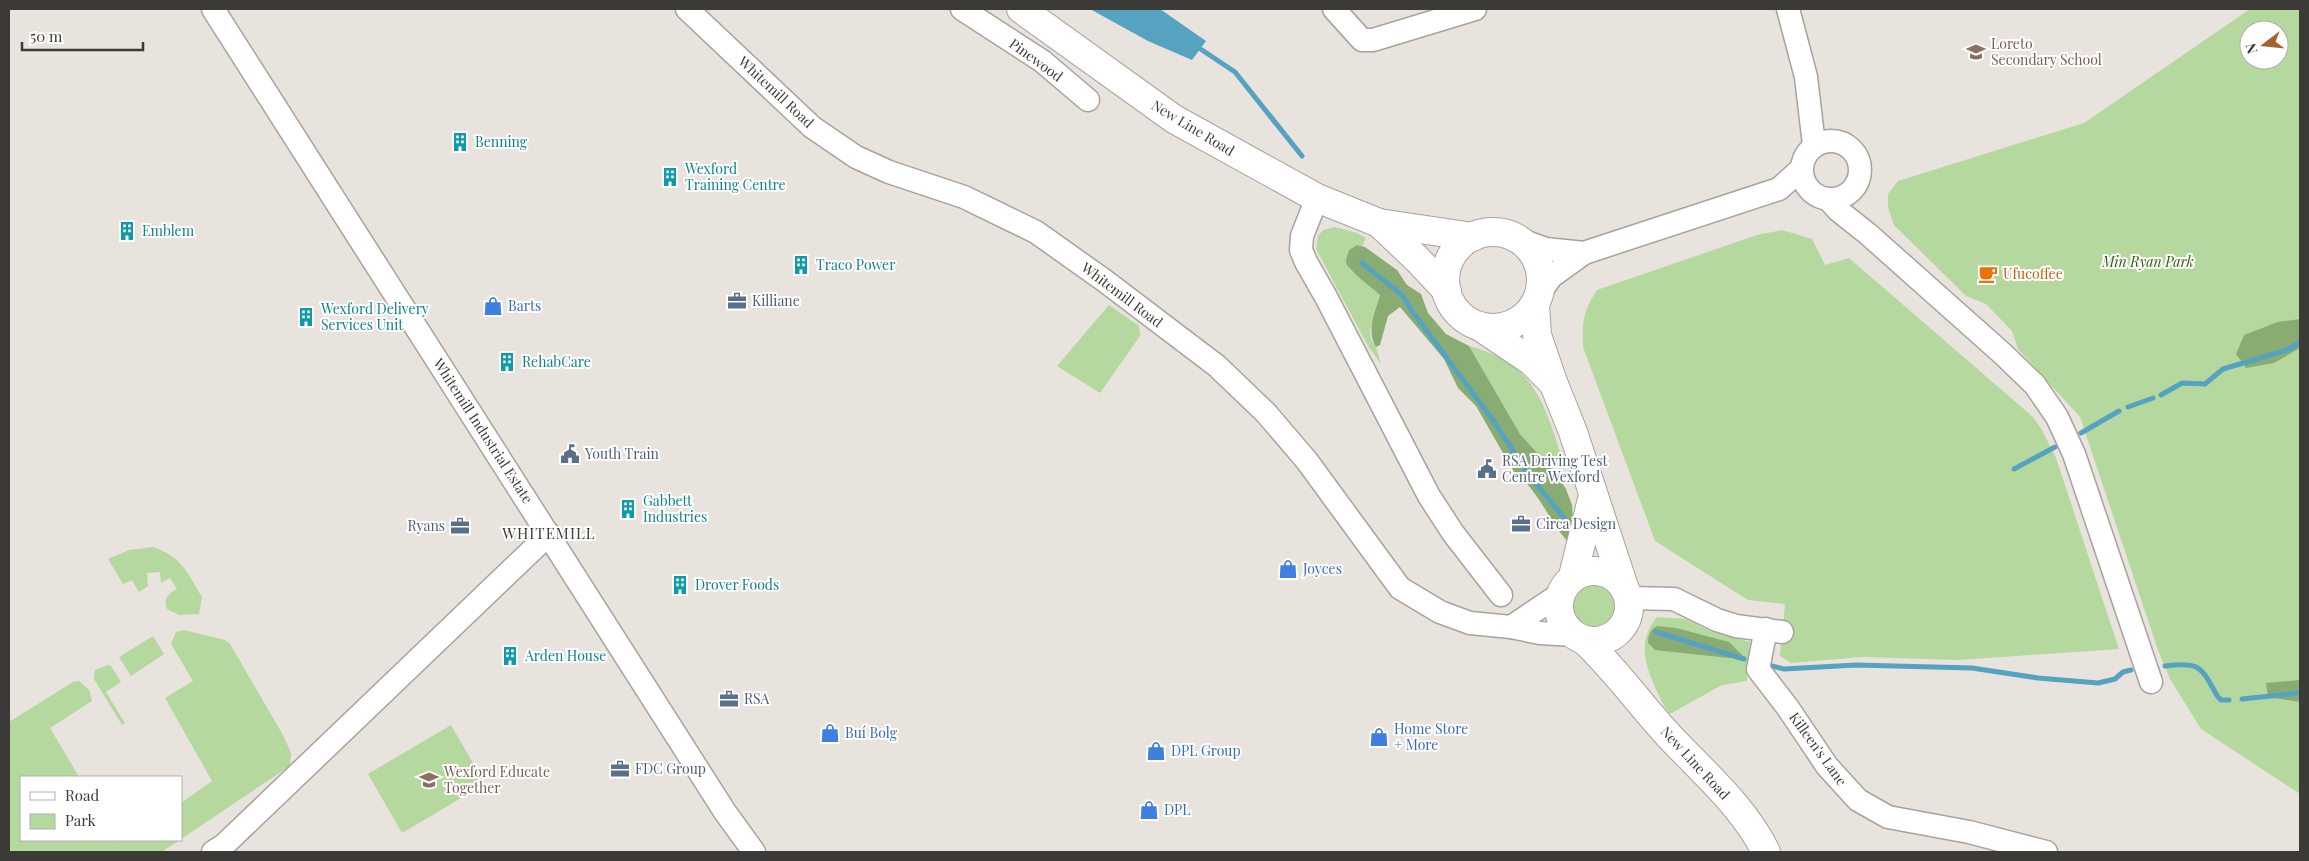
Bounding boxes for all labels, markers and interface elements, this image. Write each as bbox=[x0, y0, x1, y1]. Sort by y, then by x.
scale bar bbox=[22, 20, 144, 52]
north arrow bbox=[2239, 20, 2289, 70]
text: 50 m bbox=[30, 26, 63, 46]
street label: Pinewood bbox=[1006, 34, 1067, 85]
place label: Loreto Secondary School bbox=[1991, 34, 2102, 69]
school or university icon: Loreto Secondary School bbox=[1965, 41, 1987, 63]
text: N bbox=[2240, 41, 2262, 56]
street label: Whitemill Road bbox=[734, 51, 818, 132]
street label: New Line Road bbox=[1148, 95, 1238, 160]
building icon: Benning bbox=[449, 131, 471, 153]
place label: Benning bbox=[475, 132, 528, 151]
place label: Wexford Training Centre bbox=[684, 159, 786, 194]
building icon: Wexford Training Centre bbox=[659, 166, 681, 188]
building icon: Emblem bbox=[116, 220, 138, 242]
place label: Emblem bbox=[142, 221, 195, 240]
park label: Min Ryan Park bbox=[2101, 252, 2194, 271]
building icon: Traco Power bbox=[790, 254, 812, 276]
place label: Traco Power bbox=[816, 255, 896, 274]
street label: Whitemill Road bbox=[1077, 257, 1167, 331]
cafe icon: Ufucoffee bbox=[1977, 263, 1999, 285]
place label: Ufucoffee bbox=[2003, 264, 2063, 283]
office icon: Killiane bbox=[726, 290, 748, 312]
place label: Killiane bbox=[752, 291, 800, 310]
shop icon: Barts bbox=[482, 295, 504, 317]
place label: Barts bbox=[508, 296, 541, 315]
place label: Wexford Delivery Services Unit bbox=[320, 299, 429, 334]
building icon: Wexford Delivery Services Unit bbox=[295, 306, 317, 328]
building icon: RehabCare bbox=[496, 351, 518, 373]
place label: RehabCare bbox=[522, 352, 591, 371]
street label: Whitemill Industrial Estate bbox=[429, 354, 537, 507]
public building icon: Youth Train bbox=[559, 443, 581, 465]
place label: Youth Train bbox=[584, 444, 659, 463]
place label: RSA Driving Test Centre Wexford bbox=[1502, 451, 1608, 486]
public building icon: RSA Driving Test Centre Wexford bbox=[1476, 458, 1498, 480]
place label: Gabbett Industries bbox=[643, 491, 707, 526]
building icon: Gabbett Industries bbox=[617, 498, 639, 520]
office icon: Circa Design bbox=[1510, 513, 1532, 535]
place label: Circa Design bbox=[1536, 514, 1617, 533]
office icon: Ryans bbox=[449, 515, 471, 537]
place label: Ryans bbox=[408, 516, 445, 535]
district label: WHITEMILL bbox=[501, 523, 596, 543]
shop icon: Joyces bbox=[1277, 558, 1299, 580]
place label: Joyces bbox=[1302, 559, 1342, 578]
building icon: Drover Foods bbox=[669, 574, 691, 596]
place label: Drover Foods bbox=[695, 575, 779, 594]
building icon: Arden House bbox=[499, 645, 521, 667]
place label: Arden House bbox=[524, 646, 606, 665]
office icon: RSA bbox=[718, 688, 740, 710]
place label: RSA bbox=[744, 689, 770, 708]
street label: Killeen's Lane bbox=[1785, 708, 1851, 789]
place label: Home Store + More bbox=[1394, 719, 1468, 754]
shop icon: Buí Bolg bbox=[819, 722, 841, 744]
street label: New Line Road bbox=[1656, 722, 1734, 803]
place label: Buí Bolg bbox=[845, 723, 898, 742]
shop icon: Home Store + More bbox=[1368, 726, 1390, 748]
shop icon: DPL Group bbox=[1145, 740, 1167, 762]
place label: DPL Group bbox=[1171, 741, 1241, 760]
office icon: FDC Group bbox=[609, 758, 631, 780]
place label: FDC Group bbox=[635, 759, 706, 778]
place label: Wexford Educate Together bbox=[443, 762, 550, 797]
school or university icon: Wexford Educate Together bbox=[418, 769, 440, 791]
legend bbox=[20, 776, 182, 841]
text: Road bbox=[65, 785, 99, 805]
shop icon: DPL bbox=[1138, 799, 1160, 821]
place label: DPL bbox=[1164, 800, 1190, 819]
text: Park bbox=[65, 810, 97, 830]

